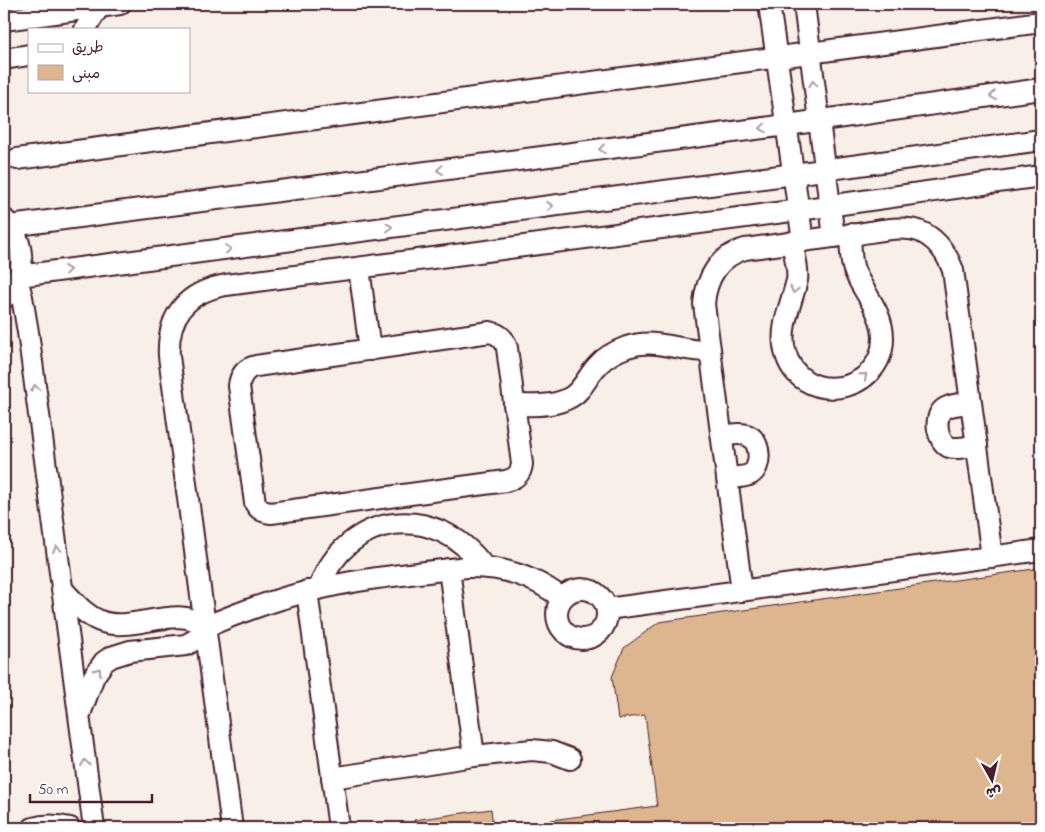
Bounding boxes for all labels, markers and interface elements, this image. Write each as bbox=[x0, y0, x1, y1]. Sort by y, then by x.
legend bbox=[28, 28, 190, 92]
text: طريق bbox=[72, 37, 104, 59]
text: مبنى bbox=[72, 63, 100, 85]
one-way arrow bbox=[809, 80, 819, 88]
one-way arrow bbox=[989, 90, 997, 101]
one-way arrow bbox=[758, 123, 767, 133]
one-way arrow bbox=[597, 143, 605, 154]
one-way arrow bbox=[436, 164, 444, 175]
one-way arrow bbox=[547, 201, 555, 212]
one-way arrow bbox=[385, 223, 394, 233]
one-way arrow bbox=[224, 244, 232, 254]
one-way arrow bbox=[63, 265, 71, 276]
one-way arrow bbox=[789, 286, 800, 295]
one-way arrow bbox=[858, 373, 867, 382]
one-way arrow bbox=[30, 384, 41, 392]
one-way arrow bbox=[52, 545, 63, 553]
one-way arrow bbox=[92, 667, 101, 677]
north arrow bbox=[968, 754, 1018, 804]
one-way arrow bbox=[80, 758, 91, 766]
scale bar bbox=[30, 772, 152, 804]
text: 50 m bbox=[38, 779, 69, 801]
text: ش bbox=[985, 780, 1003, 803]

